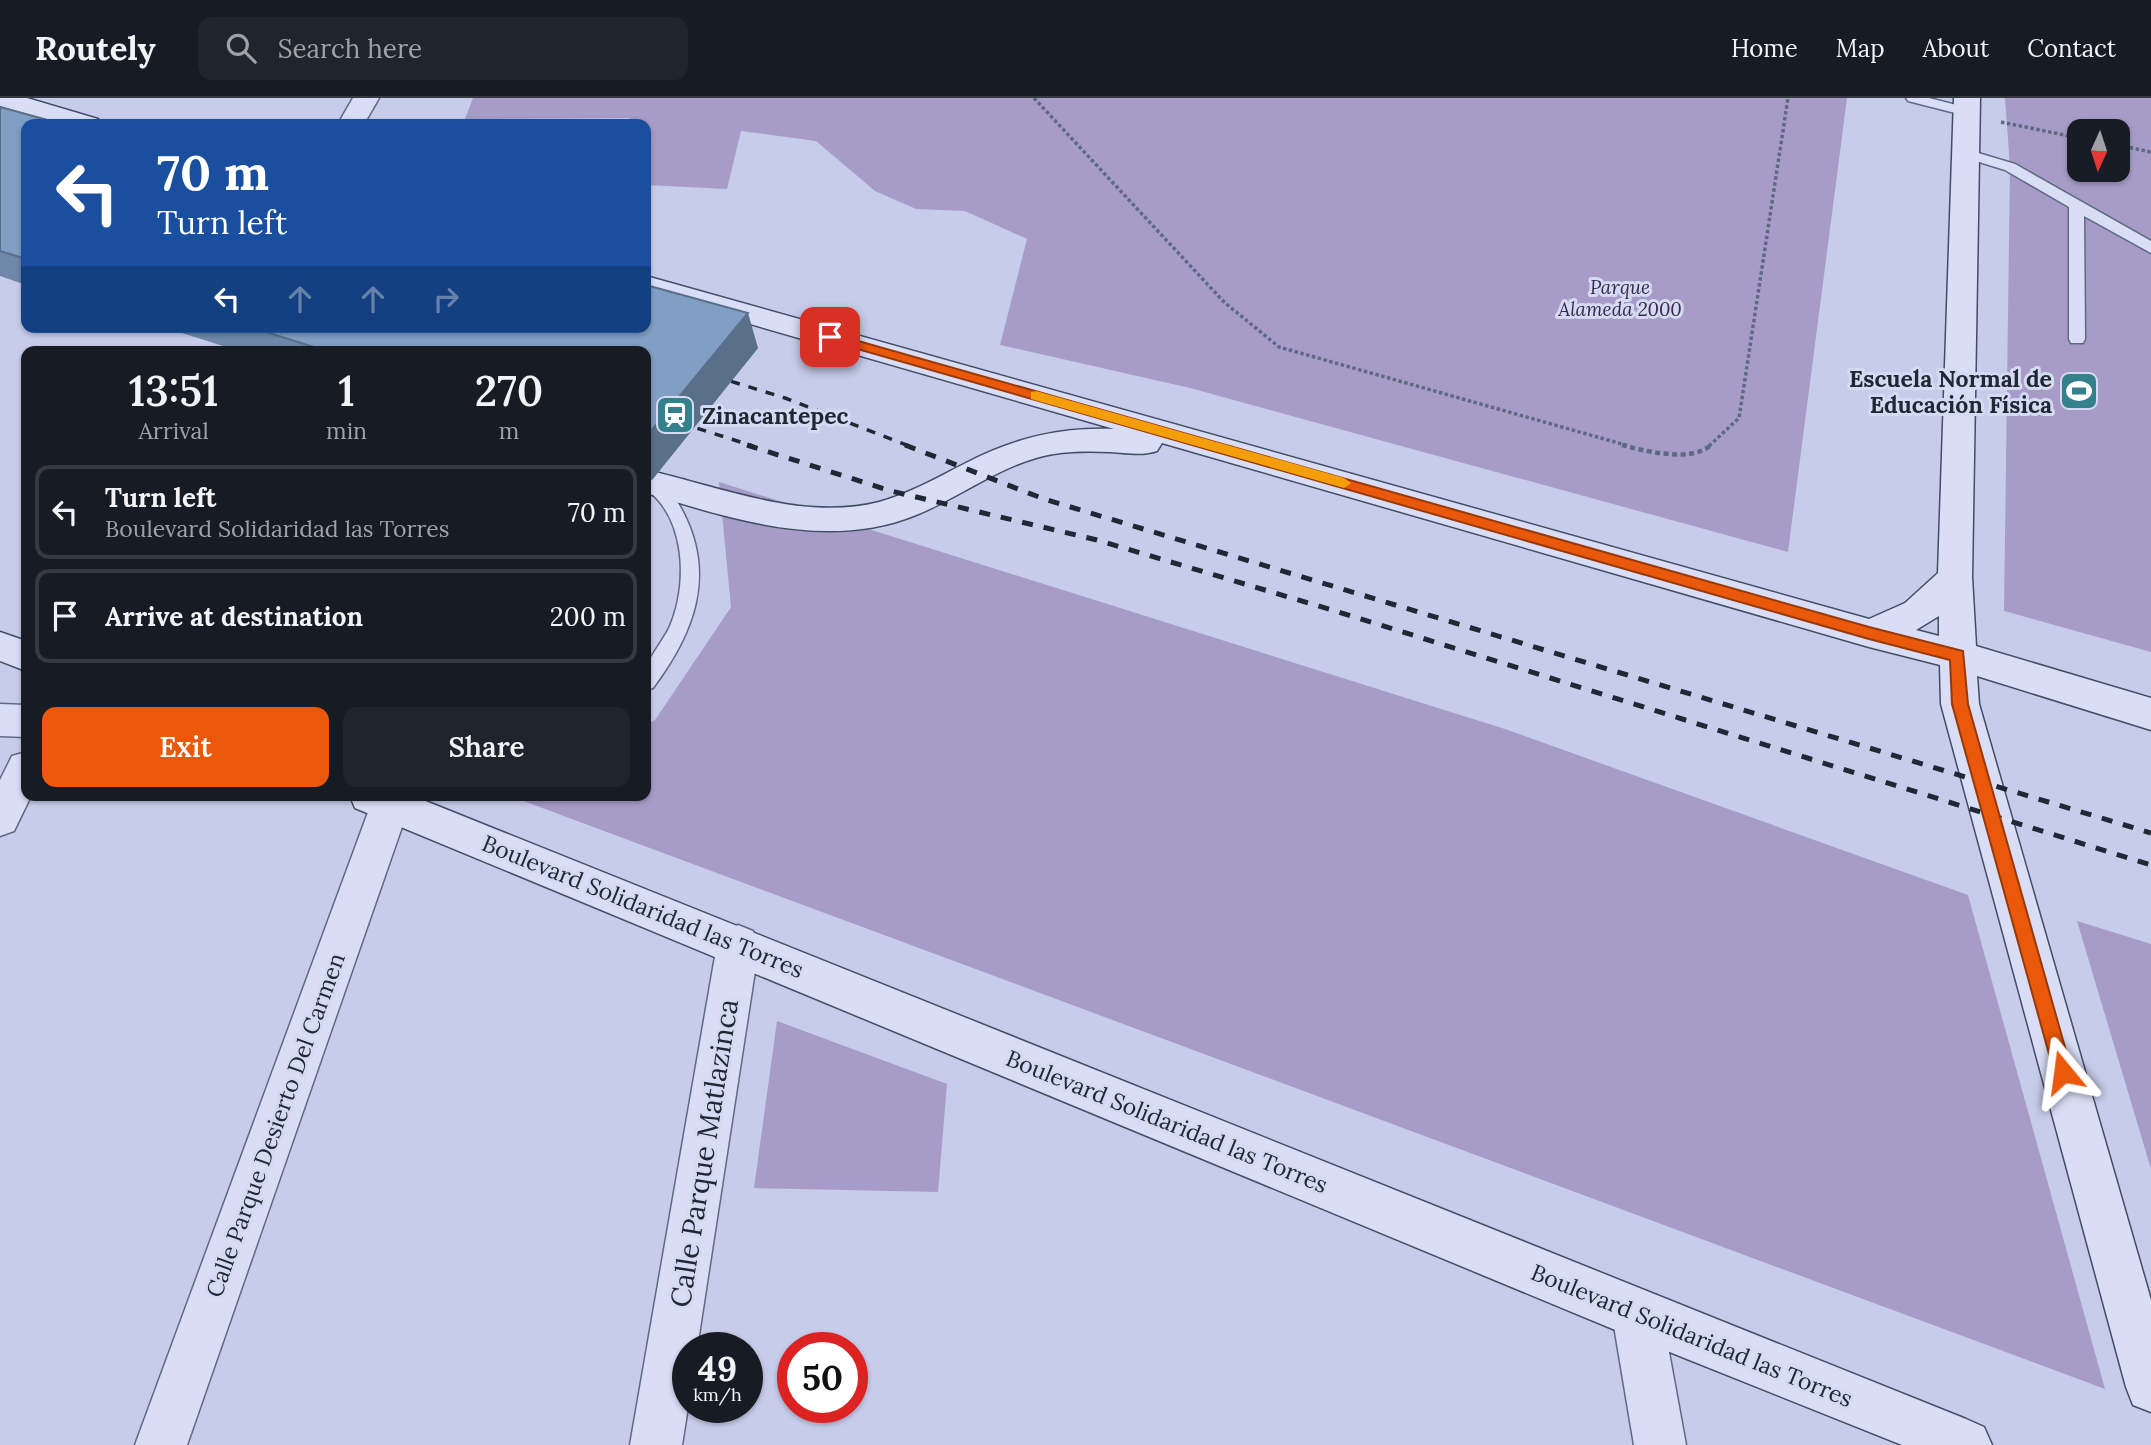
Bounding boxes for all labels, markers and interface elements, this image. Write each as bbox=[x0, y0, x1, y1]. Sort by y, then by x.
search box bbox=[198, 17, 688, 80]
text: Routely bbox=[35, 27, 156, 69]
icon: search bbox=[222, 29, 260, 67]
text: Search here bbox=[278, 32, 422, 65]
text: Home bbox=[1731, 33, 1798, 64]
text: Map bbox=[1836, 33, 1885, 64]
text: About bbox=[1923, 33, 1989, 64]
text: Contact bbox=[2027, 33, 2116, 64]
north arrow bbox=[2067, 119, 2130, 182]
map controls bbox=[2067, 119, 2130, 182]
text: 70 m bbox=[157, 141, 269, 203]
icon: left bbox=[42, 147, 133, 238]
text: Turn left bbox=[157, 202, 287, 243]
park label: Parque Alameda 2000 bbox=[1557, 275, 1682, 321]
icon: left bbox=[208, 280, 246, 318]
icon: ahead bbox=[281, 280, 319, 318]
icon: ahead bbox=[354, 280, 392, 318]
icon: right bbox=[427, 280, 465, 318]
pin bbox=[800, 307, 860, 367]
icon: arrive bbox=[811, 318, 849, 356]
text: 13:51 bbox=[129, 364, 218, 418]
text: 1 bbox=[338, 364, 355, 418]
text: 270 bbox=[475, 364, 543, 418]
place label: Escuela Normal de Educación Física bbox=[1849, 364, 2052, 419]
sports icon: Escuela Normal de Educación Física bbox=[2058, 370, 2100, 412]
station icon: Zinacantepec bbox=[654, 394, 696, 436]
place label: Zinacantepec bbox=[702, 401, 849, 430]
text: Arrival bbox=[138, 416, 209, 445]
text: min bbox=[326, 416, 367, 445]
text: m bbox=[499, 416, 519, 445]
text: Turn left bbox=[105, 481, 216, 514]
icon: left bbox=[46, 493, 84, 531]
text: 70 m bbox=[568, 496, 626, 529]
text: Boulevard Solidaridad las Torres bbox=[105, 514, 449, 543]
icon: arrive bbox=[46, 597, 84, 635]
text: Arrive at destination bbox=[105, 600, 363, 633]
text: 200 m bbox=[550, 600, 626, 633]
button: Exit bbox=[42, 707, 329, 787]
button: Share bbox=[343, 707, 630, 787]
street label: Boulevard Solidaridad las Torres bbox=[478, 828, 808, 984]
street label: Calle Parque Desierto Del Carmen bbox=[199, 949, 351, 1301]
street label: Calle Parque Matlazinca bbox=[662, 996, 746, 1310]
position arrow bbox=[2026, 1035, 2100, 1109]
street label: Boulevard Solidaridad las Torres bbox=[1002, 1043, 1332, 1199]
street label: Boulevard Solidaridad las Torres bbox=[1527, 1257, 1857, 1413]
speed limit sign: 50 bbox=[777, 1332, 868, 1423]
text: 49 bbox=[698, 1346, 737, 1391]
text: km/h bbox=[693, 1383, 742, 1406]

